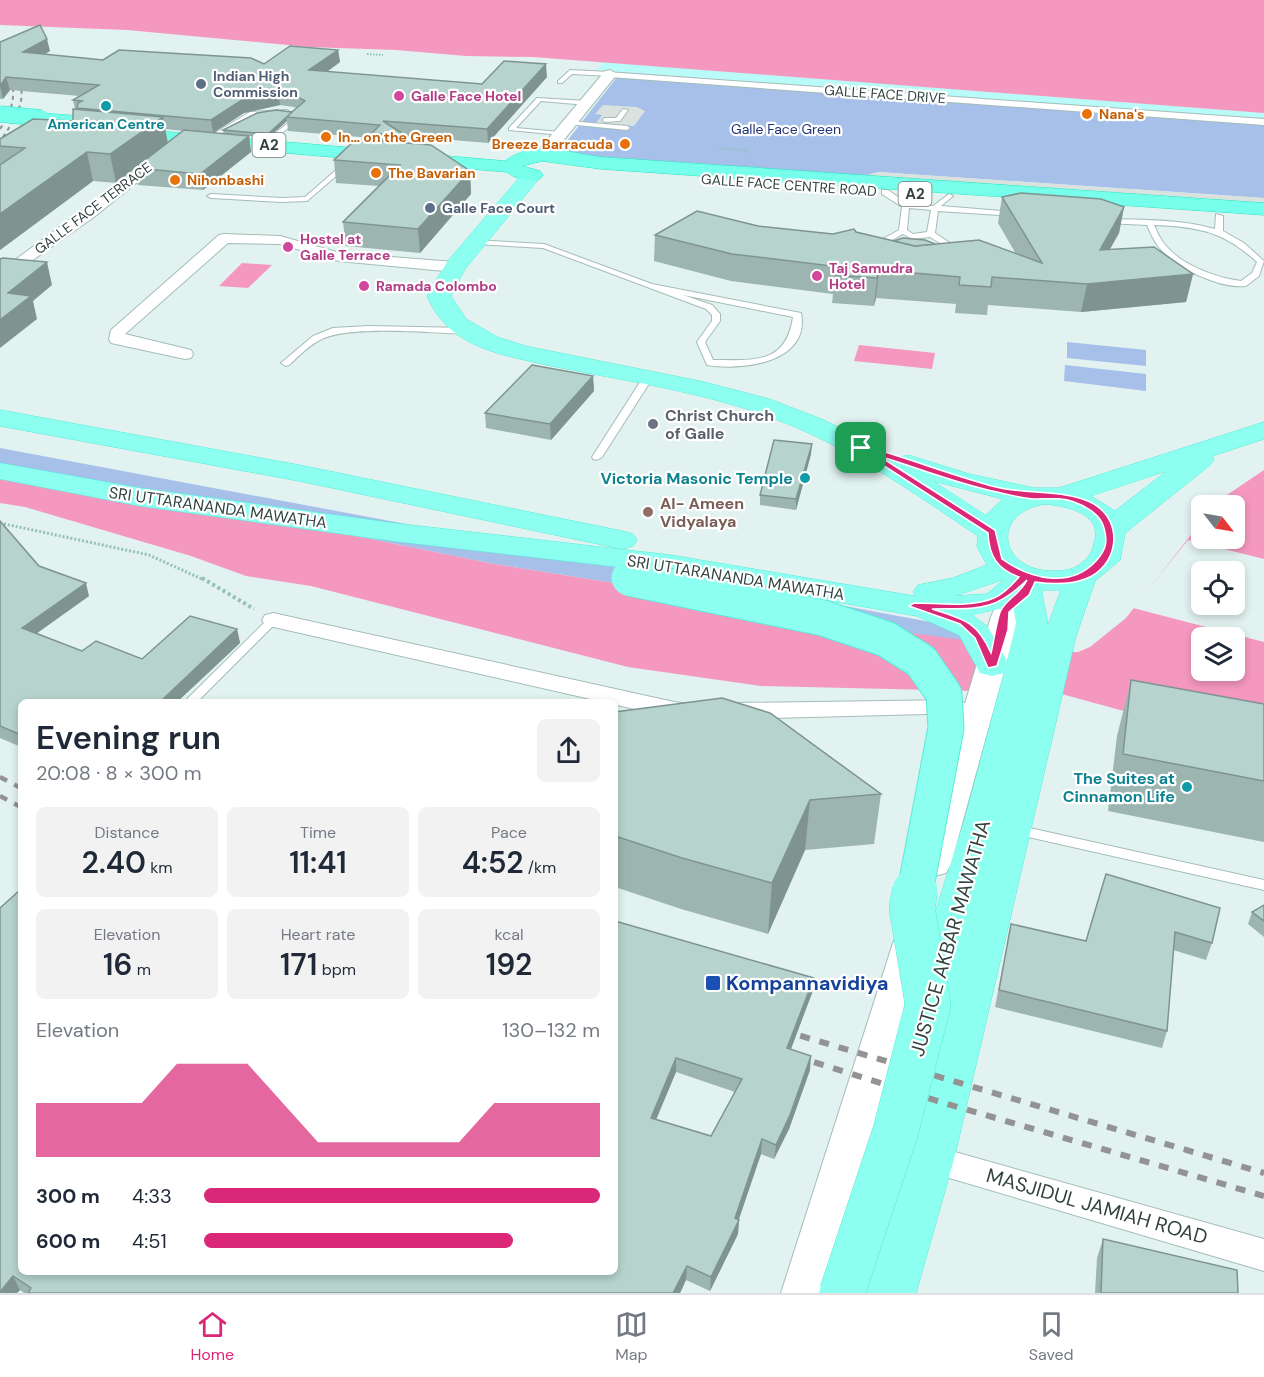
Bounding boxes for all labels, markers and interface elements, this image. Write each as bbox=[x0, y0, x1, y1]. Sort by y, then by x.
place label: Indian High Commission bbox=[213, 67, 298, 101]
marker: Indian High Commission bbox=[194, 77, 208, 91]
street label: GALLE FACE DRIVE bbox=[824, 81, 946, 107]
place label: Galle Face Hotel bbox=[411, 87, 521, 105]
marker: Galle Face Hotel bbox=[392, 89, 406, 103]
marker: American Centre bbox=[99, 99, 113, 113]
place label: Nana's bbox=[1099, 105, 1144, 123]
marker: Nana's bbox=[1080, 107, 1094, 121]
place label: American Centre bbox=[47, 115, 165, 133]
park label: Galle Face Green bbox=[731, 120, 841, 138]
place label: In… on the Green bbox=[338, 128, 452, 146]
marker: In… on the Green bbox=[319, 130, 333, 144]
road number: A2 bbox=[252, 133, 286, 157]
place label: Breeze Barracuda bbox=[492, 135, 613, 153]
marker: Breeze Barracuda bbox=[618, 137, 632, 151]
street label: GALLE FACE TERRACE bbox=[31, 158, 155, 258]
place label: The Bavarian bbox=[388, 164, 476, 182]
marker: The Bavarian bbox=[369, 166, 383, 180]
street label: GALLE FACE CENTRE ROAD bbox=[701, 170, 877, 200]
place label: Nihonbashi bbox=[187, 171, 264, 189]
marker: Nihonbashi bbox=[168, 173, 182, 187]
road number: A2 bbox=[898, 182, 932, 206]
place label: Galle Face Court bbox=[442, 199, 555, 217]
marker: Galle Face Court bbox=[423, 201, 437, 215]
place label: Hostel at Galle Terrace bbox=[300, 230, 390, 264]
marker: Hostel at Galle Terrace bbox=[281, 240, 295, 254]
place label: Taj Samudra Hotel bbox=[829, 259, 913, 293]
marker: Taj Samudra Hotel bbox=[810, 269, 824, 283]
place label: Ramada Colombo bbox=[376, 277, 497, 295]
marker: Ramada Colombo bbox=[357, 279, 371, 293]
place label: Christ Church of Galle bbox=[665, 405, 774, 444]
marker: Christ Church of Galle bbox=[646, 417, 660, 431]
pin bbox=[835, 422, 886, 473]
icon: arrive bbox=[844, 431, 877, 464]
place label: Victoria Masonic Temple bbox=[600, 468, 793, 489]
marker: Victoria Masonic Temple bbox=[798, 471, 812, 485]
street label: SRI UTTARANANDA MAWATHA bbox=[108, 482, 329, 533]
place label: Al- Ameen Vidyalaya bbox=[660, 493, 744, 532]
north arrow bbox=[1191, 495, 1245, 549]
map controls bbox=[1191, 495, 1245, 681]
marker: Al- Ameen Vidyalaya bbox=[641, 505, 655, 519]
street label: SRI UTTARANANDA MAWATHA bbox=[626, 550, 846, 605]
button: locate bbox=[1191, 561, 1245, 615]
button: layers bbox=[1191, 627, 1245, 681]
text: Evening run bbox=[36, 716, 221, 759]
button: share bbox=[537, 719, 600, 782]
text: 20:08 · 8 × 300 m bbox=[36, 760, 202, 786]
place label: The Suites at Cinnamon Life bbox=[1063, 768, 1175, 807]
marker: The Suites at Cinnamon Life bbox=[1180, 780, 1194, 794]
street label: JUSTICE AKBAR MAWATHA bbox=[904, 817, 996, 1059]
text: Distance bbox=[95, 822, 159, 843]
text: Time bbox=[300, 822, 336, 843]
text: Pace bbox=[491, 822, 527, 843]
text: 2.40 bbox=[81, 843, 146, 882]
text: 11:41 bbox=[289, 843, 347, 882]
text: 4:52 bbox=[462, 843, 524, 882]
text: km bbox=[146, 857, 173, 878]
text: /km bbox=[524, 857, 556, 878]
text: Elevation bbox=[94, 924, 160, 945]
text: Heart rate bbox=[281, 924, 355, 945]
text: kcal bbox=[495, 924, 523, 945]
text: 16 bbox=[103, 945, 132, 984]
text: 171 bbox=[280, 945, 317, 984]
text: 192 bbox=[486, 945, 532, 984]
text: m bbox=[132, 959, 151, 980]
text: bpm bbox=[317, 959, 356, 980]
place label: Kompannavidiya bbox=[726, 970, 888, 996]
marker: Kompannavidiya bbox=[704, 974, 722, 992]
text: Elevation bbox=[36, 1017, 119, 1043]
text: 130–132 m bbox=[502, 1017, 600, 1043]
street label: MASJIDUL JAMIAH ROAD bbox=[983, 1162, 1211, 1250]
text: 300 m bbox=[36, 1183, 100, 1209]
text: 4:33 bbox=[132, 1183, 172, 1209]
text: 600 m bbox=[36, 1228, 100, 1254]
text: 4:51 bbox=[132, 1228, 167, 1254]
tab: Home bbox=[190, 1308, 234, 1365]
tab: Map bbox=[615, 1308, 648, 1365]
tab: Saved bbox=[1029, 1308, 1074, 1365]

